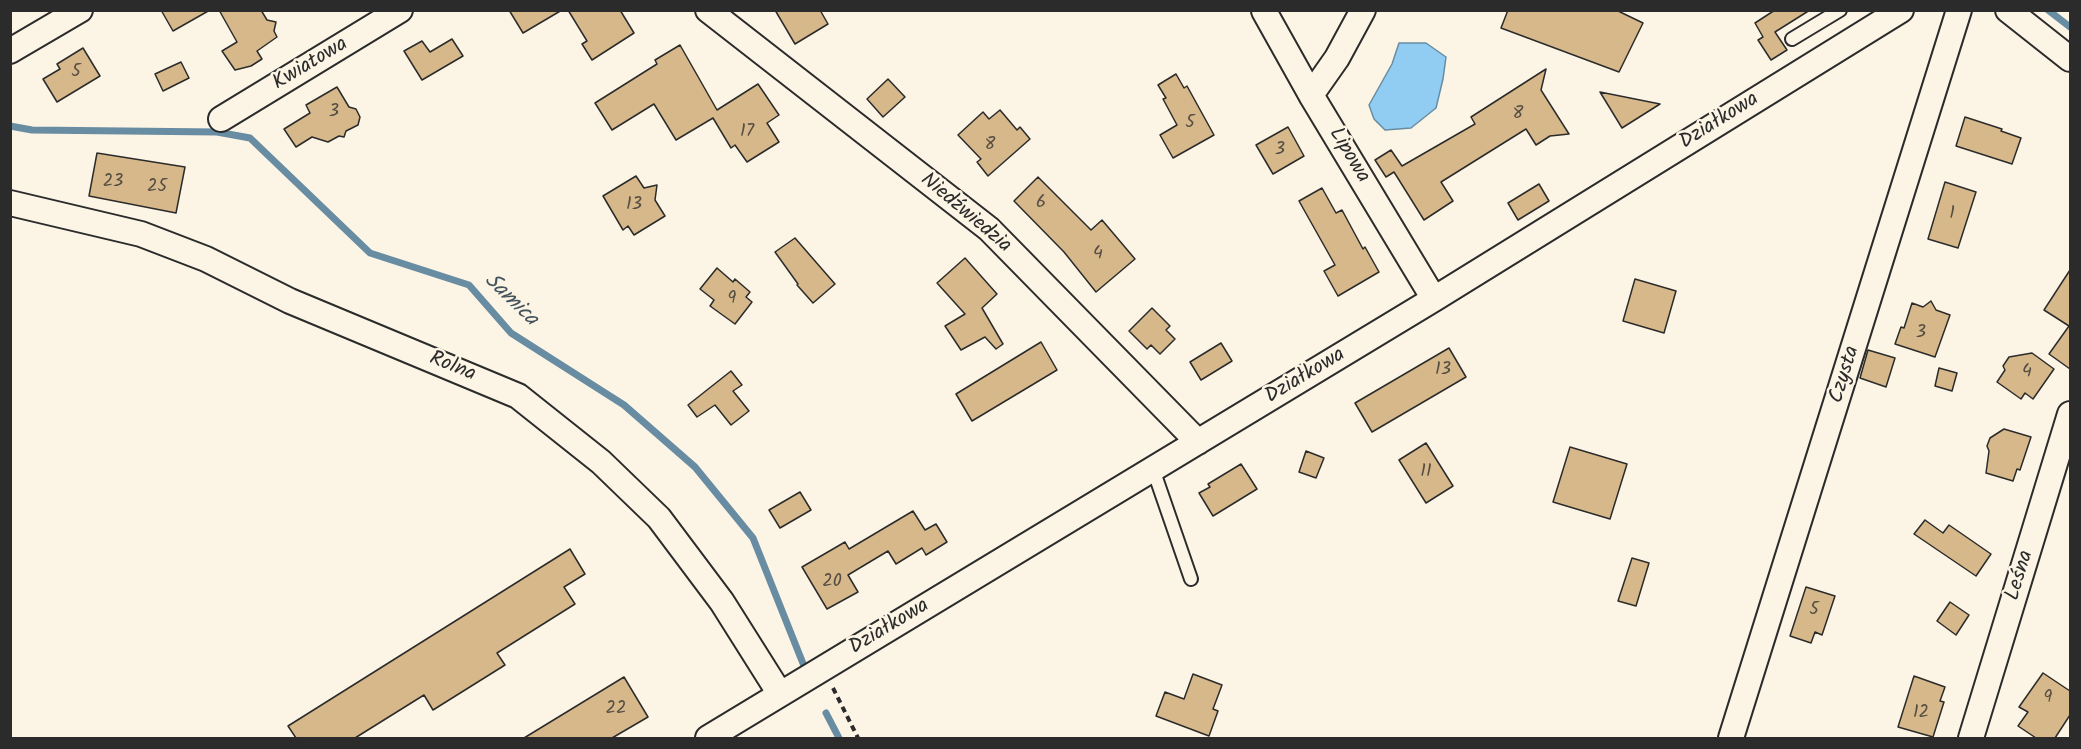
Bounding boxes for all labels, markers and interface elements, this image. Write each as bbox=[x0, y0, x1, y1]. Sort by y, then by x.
street label: Kwiatowa bbox=[269, 33, 353, 97]
house number: 5 bbox=[71, 62, 81, 84]
street label: Działkowa bbox=[1676, 88, 1764, 156]
house number: 3 bbox=[329, 102, 339, 124]
house number: 8 bbox=[1513, 104, 1523, 126]
house number: 5 bbox=[1185, 113, 1195, 135]
house number: 17 bbox=[740, 122, 754, 144]
street label: Lipowa bbox=[1322, 124, 1374, 188]
house number: 8 bbox=[985, 135, 995, 157]
house number: 3 bbox=[1275, 140, 1285, 162]
street label: Niedźwiedzia bbox=[914, 169, 1016, 259]
house number: 23 bbox=[103, 172, 123, 194]
house number: 25 bbox=[147, 177, 167, 199]
house number: 6 bbox=[1036, 193, 1046, 215]
house number: 13 bbox=[626, 195, 642, 217]
house number: 1 bbox=[1949, 204, 1955, 226]
house number: 4 bbox=[1093, 244, 1103, 266]
water label: Samica bbox=[478, 269, 542, 333]
house number: 9 bbox=[728, 289, 736, 311]
house number: 3 bbox=[1916, 323, 1926, 345]
street label: Działkowa bbox=[1262, 343, 1350, 411]
street label: Czysta bbox=[1825, 343, 1867, 407]
street label: Rolna bbox=[425, 347, 479, 389]
house number: 13 bbox=[1435, 360, 1451, 382]
house number: 4 bbox=[2022, 362, 2032, 384]
house number: 11 bbox=[1420, 462, 1432, 484]
street label: Leśna bbox=[2002, 548, 2040, 604]
house number: 20 bbox=[822, 572, 842, 594]
street label: Działkowa bbox=[846, 594, 934, 662]
house number: 5 bbox=[1809, 600, 1819, 622]
house number: 9 bbox=[2044, 688, 2052, 710]
house number: 22 bbox=[606, 699, 626, 721]
house number: 12 bbox=[1913, 703, 1929, 725]

